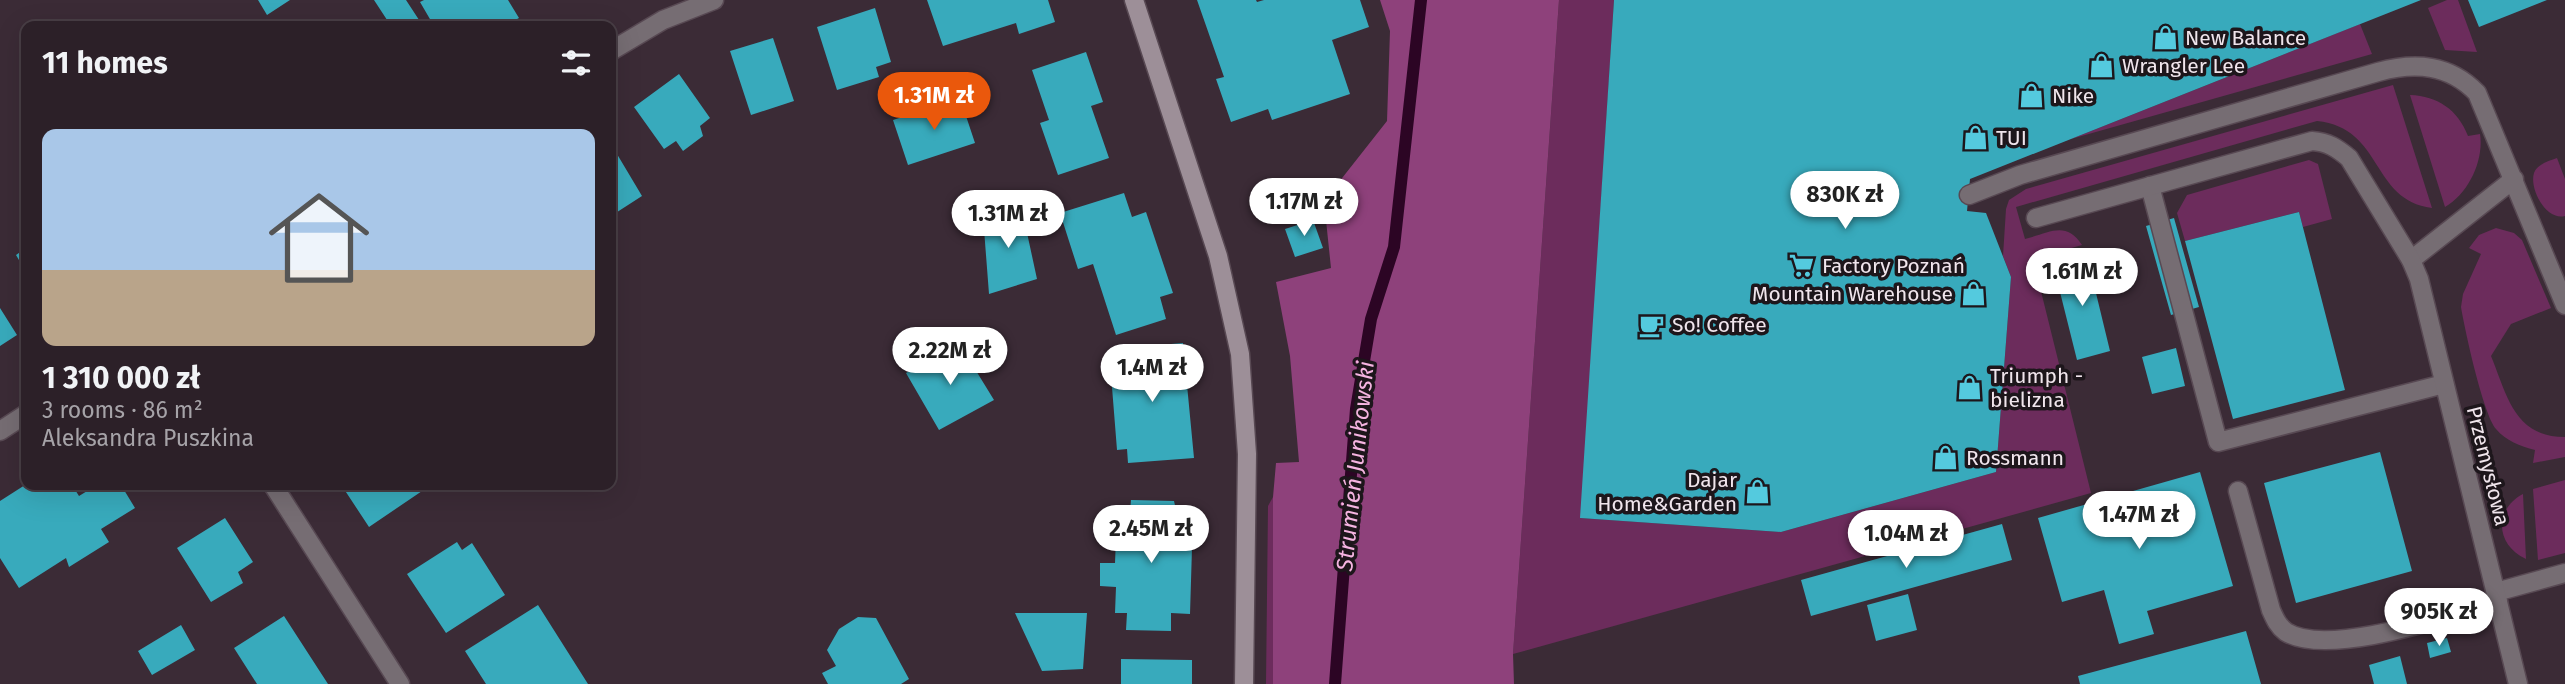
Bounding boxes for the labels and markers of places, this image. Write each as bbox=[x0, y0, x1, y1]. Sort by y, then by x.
shop icon: New Balance bbox=[2151, 24, 2179, 52]
place label: New Balance bbox=[2185, 25, 2306, 51]
shop icon: Wrangler Lee bbox=[2088, 52, 2116, 80]
place label: Wrangler Lee bbox=[2122, 53, 2245, 79]
pin: 1.31M zł bbox=[862, 72, 1006, 132]
shop icon: Nike bbox=[2018, 82, 2046, 110]
place label: Nike bbox=[2052, 83, 2094, 109]
shop icon: TUI bbox=[1962, 124, 1990, 152]
place label: TUI bbox=[1996, 125, 2027, 151]
pin: 830K zł bbox=[1780, 172, 1910, 231]
pin: 1.17M zł bbox=[1232, 178, 1376, 238]
pin: 1.31M zł bbox=[936, 190, 1080, 250]
pin: 1.61M zł bbox=[2010, 248, 2154, 308]
supermarket icon: Factory Poznań bbox=[1788, 252, 1816, 280]
place label: Factory Poznań bbox=[1822, 253, 1965, 279]
shop icon: Mountain Warehouse bbox=[1959, 280, 1987, 308]
place label: Mountain Warehouse bbox=[1752, 281, 1953, 307]
cafe icon: So! Coffee bbox=[1638, 311, 1666, 339]
place label: So! Coffee bbox=[1672, 312, 1767, 338]
pin: 2.22M zł bbox=[878, 328, 1022, 387]
pin: 1.4M zł bbox=[1087, 344, 1217, 404]
place label: Triumph - bielizna bbox=[1990, 363, 2083, 413]
shop icon: Triumph - bielizna bbox=[1956, 374, 1984, 402]
shop icon: Rossmann bbox=[1932, 444, 1960, 472]
place label: Rossmann bbox=[1966, 445, 2064, 471]
place label: Dajar Home&Garden bbox=[1597, 467, 1737, 517]
shop icon: Dajar Home&Garden bbox=[1743, 478, 1771, 506]
pin: 1.47M zł bbox=[2067, 491, 2211, 551]
pin: 2.45M zł bbox=[1079, 505, 1223, 565]
pin: 1.04M zł bbox=[1834, 510, 1978, 570]
pin: 905K zł bbox=[2374, 588, 2504, 648]

